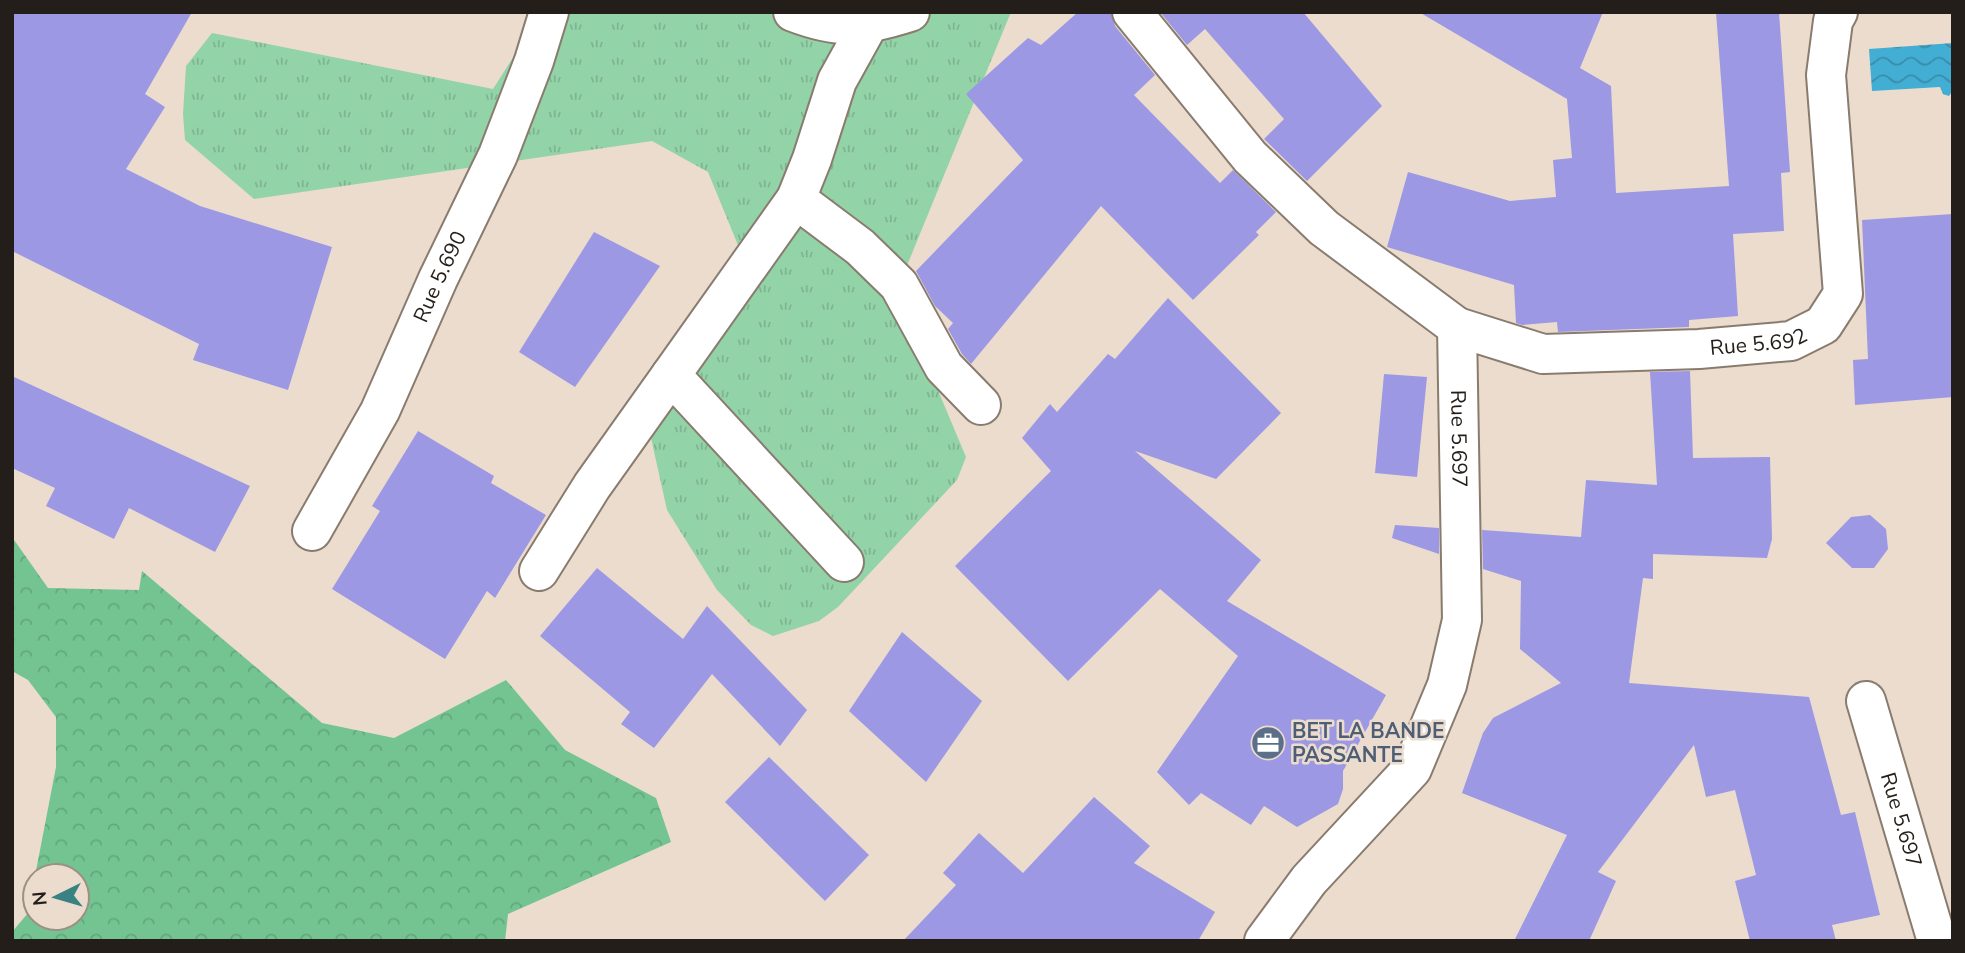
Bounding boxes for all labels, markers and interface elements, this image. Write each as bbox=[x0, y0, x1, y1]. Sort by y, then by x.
street label: Rue 5.690 bbox=[407, 226, 473, 327]
street label: Rue 5.692 bbox=[1709, 321, 1812, 362]
street label: Rue 5.697 bbox=[1444, 390, 1474, 488]
place label: BET LA BANDE PASSANTE bbox=[1292, 717, 1445, 769]
office icon: BET LA BANDE PASSANTE bbox=[1249, 724, 1287, 762]
street label: Rue 5.697 bbox=[1874, 769, 1928, 871]
north arrow bbox=[21, 862, 91, 932]
text: N bbox=[26, 890, 54, 907]

